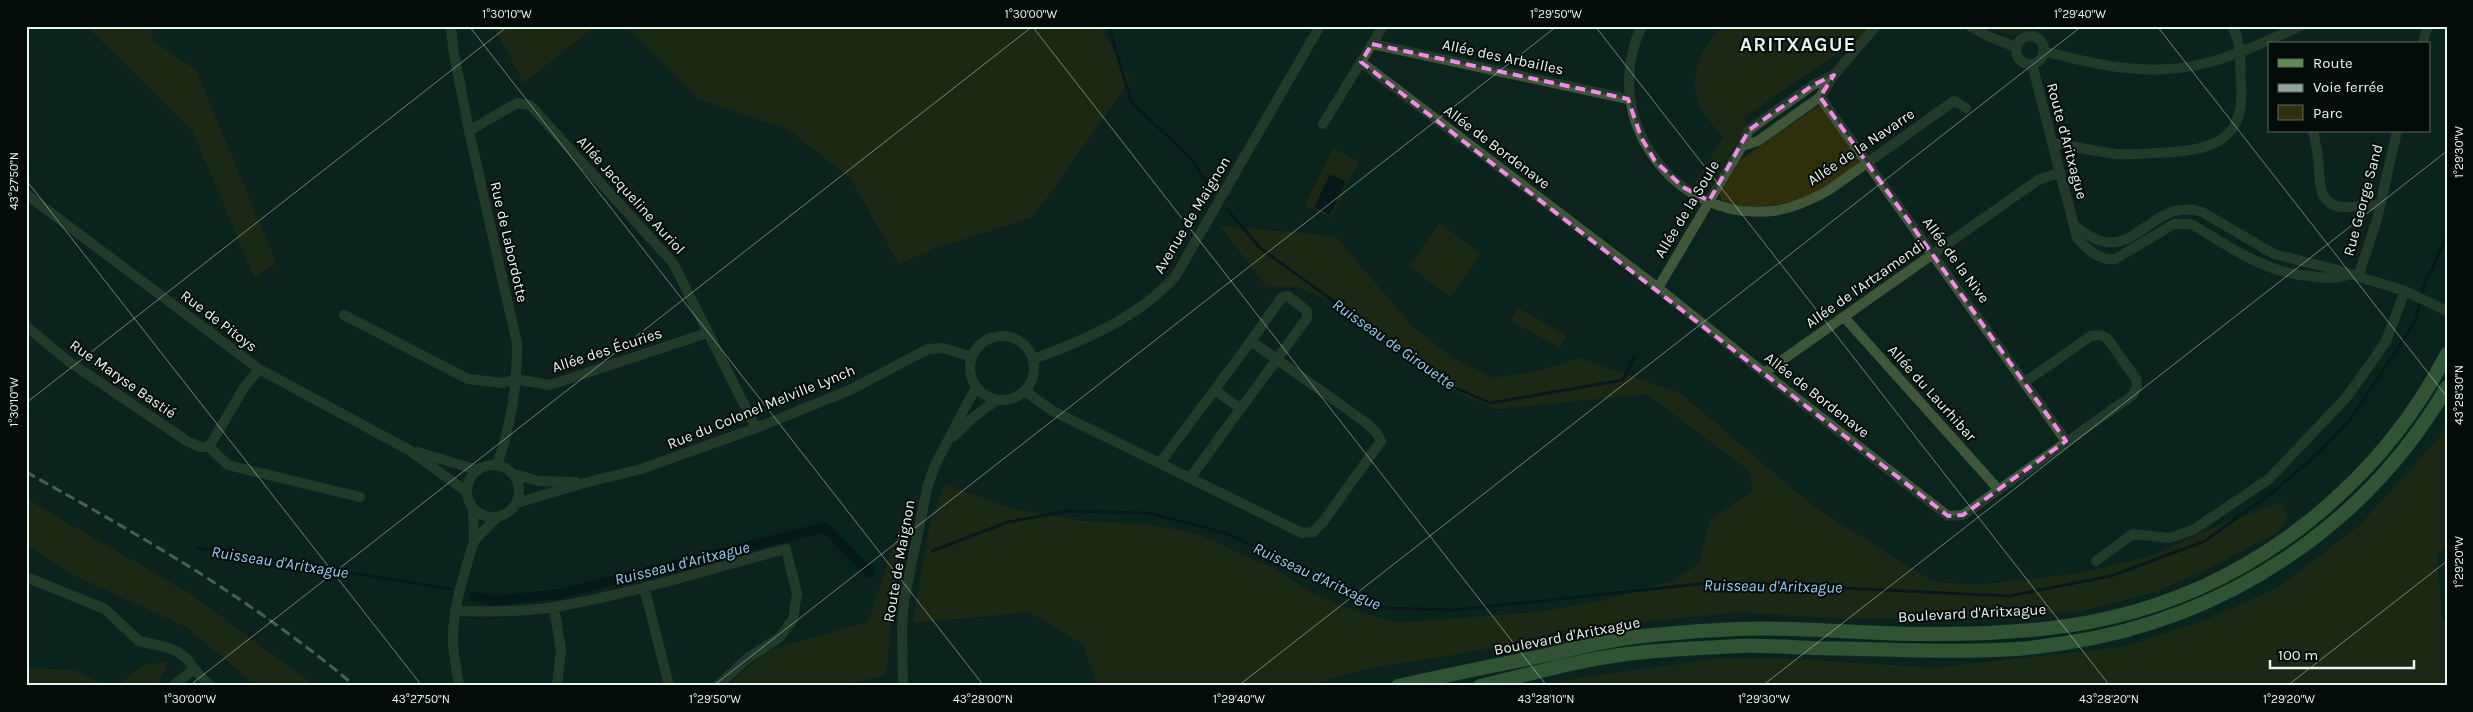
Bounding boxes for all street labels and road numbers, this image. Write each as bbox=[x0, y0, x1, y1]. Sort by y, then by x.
street label: Allée des Arbailles bbox=[1441, 35, 1565, 79]
street label: Route d'Aritxague bbox=[2043, 81, 2091, 201]
street label: Allée de Bordenave bbox=[1440, 101, 1554, 193]
street label: Allée de la Navarre bbox=[1804, 105, 1918, 189]
street label: Allée Jacqueline Auriol bbox=[573, 132, 689, 258]
street label: Rue George Sand bbox=[2339, 142, 2387, 258]
street label: Avenue de Maignon bbox=[1150, 153, 1234, 277]
street label: Allée de la Soule bbox=[1651, 157, 1723, 261]
street label: Rue de Labordotte bbox=[486, 180, 532, 304]
street label: Allée de la Nive bbox=[1919, 213, 1993, 307]
street label: Allée de l'Artzamendi bbox=[1802, 236, 1928, 332]
street label: Rue de Pitoys bbox=[177, 286, 261, 356]
street label: Allée des Écuries bbox=[550, 324, 664, 376]
street label: Rue Maryse Bastié bbox=[67, 336, 179, 422]
street label: Allée du Laurhibar bbox=[1884, 341, 1980, 445]
street label: Allée de Bordenave bbox=[1761, 348, 1873, 442]
street label: Rue du Colonel Melville Lynch bbox=[664, 361, 858, 453]
street label: Route de Maignon bbox=[879, 499, 919, 623]
street label: Boulevard d'Aritxague bbox=[1897, 600, 2047, 626]
street label: Boulevard d'Aritxague bbox=[1492, 613, 1642, 659]

